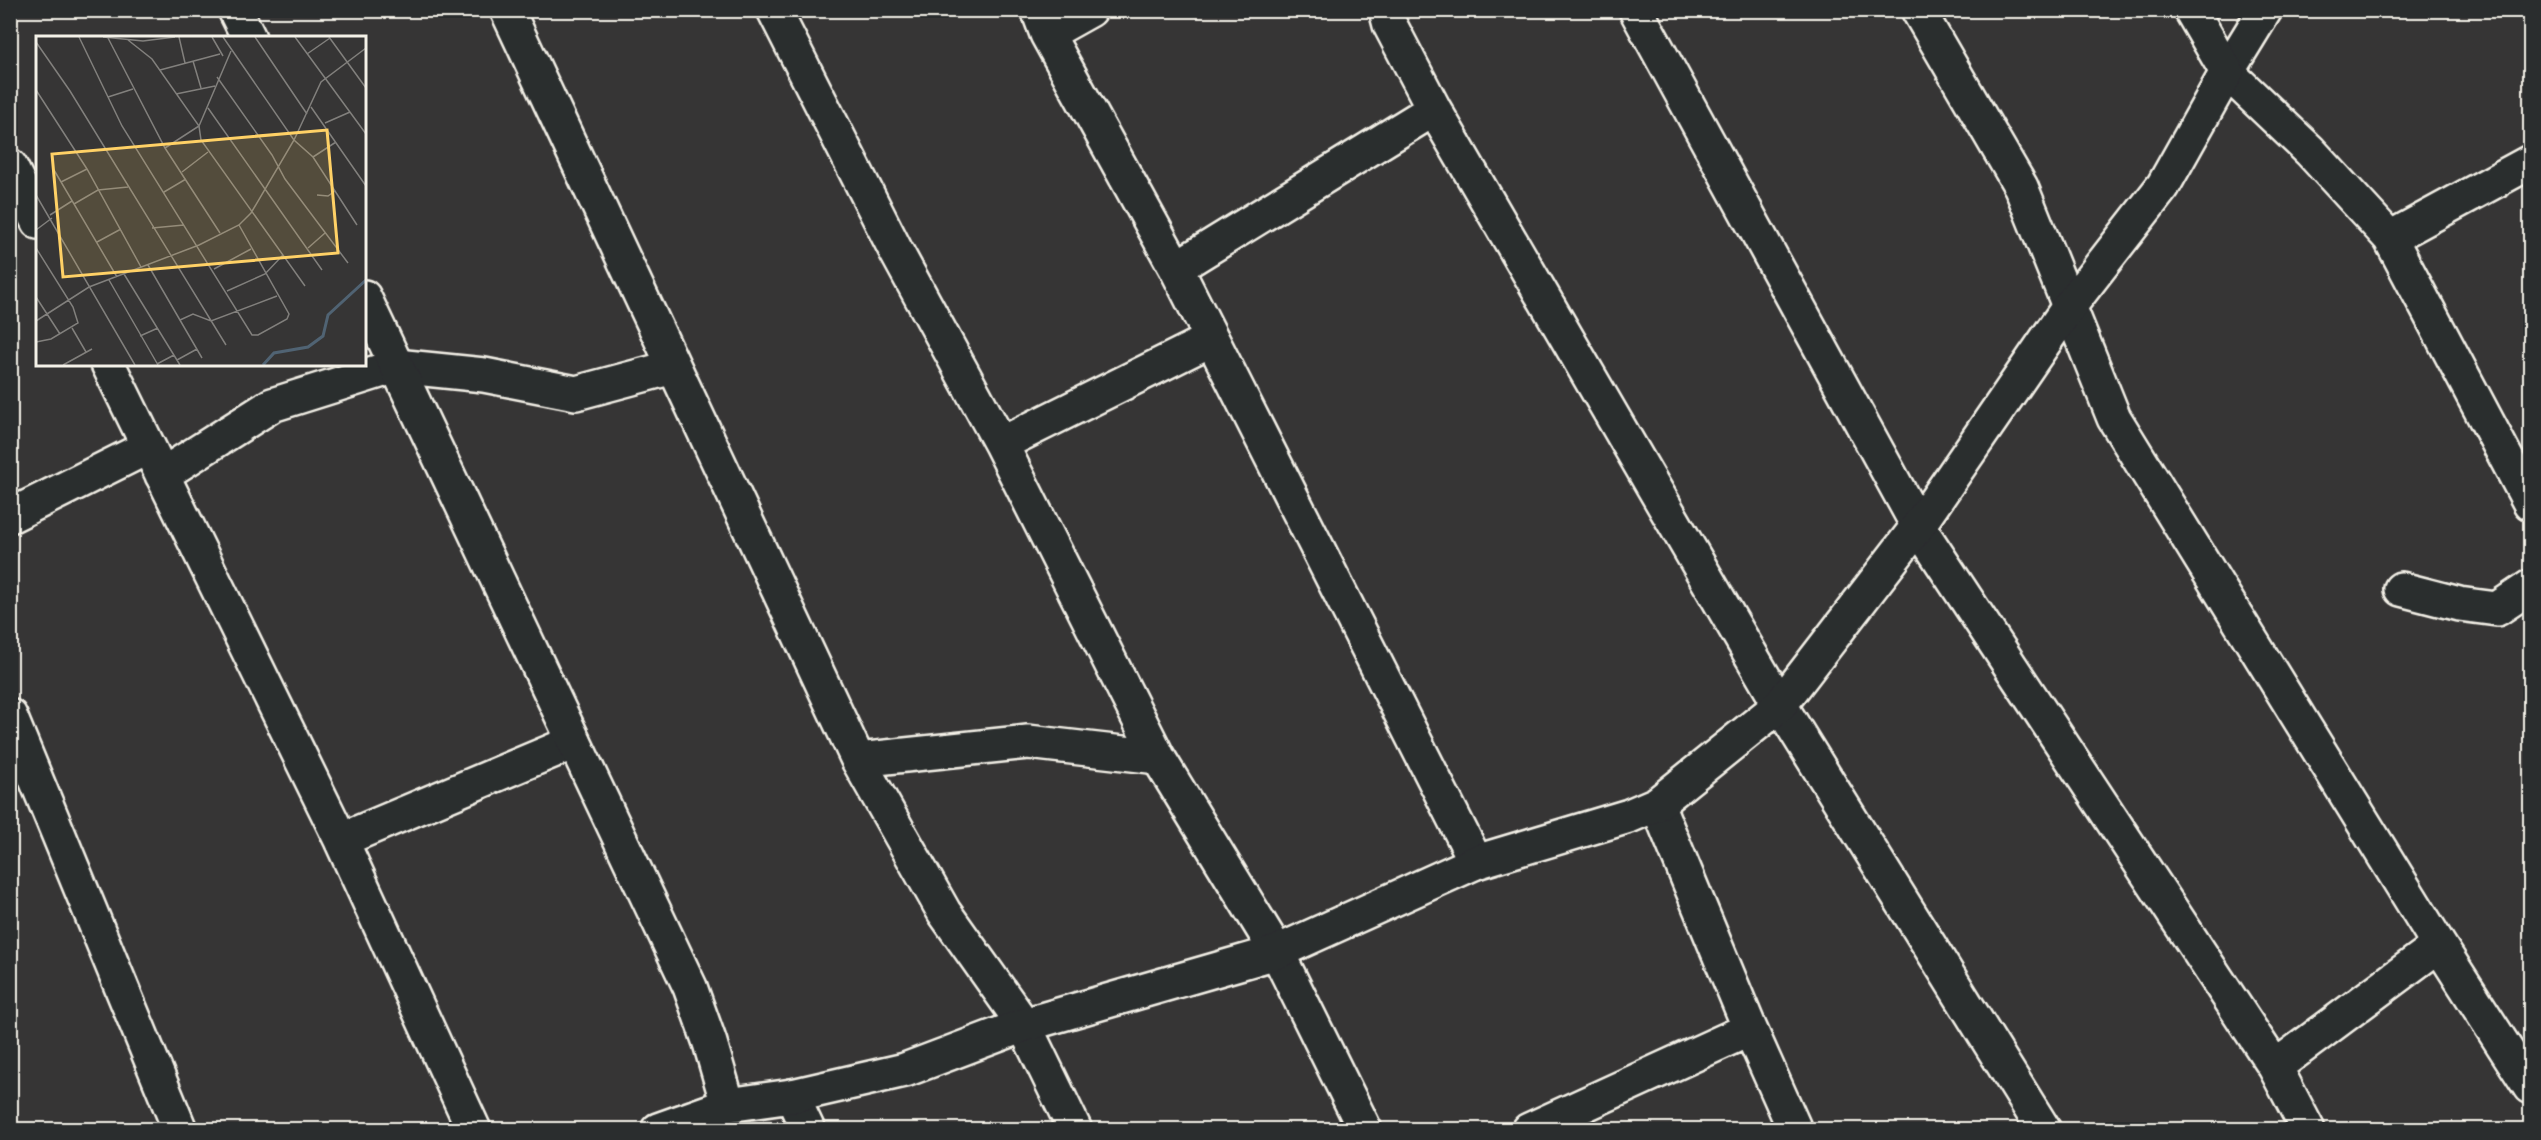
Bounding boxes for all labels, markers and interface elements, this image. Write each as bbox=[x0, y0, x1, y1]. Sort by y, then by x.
inset map bbox=[36, 36, 366, 366]

